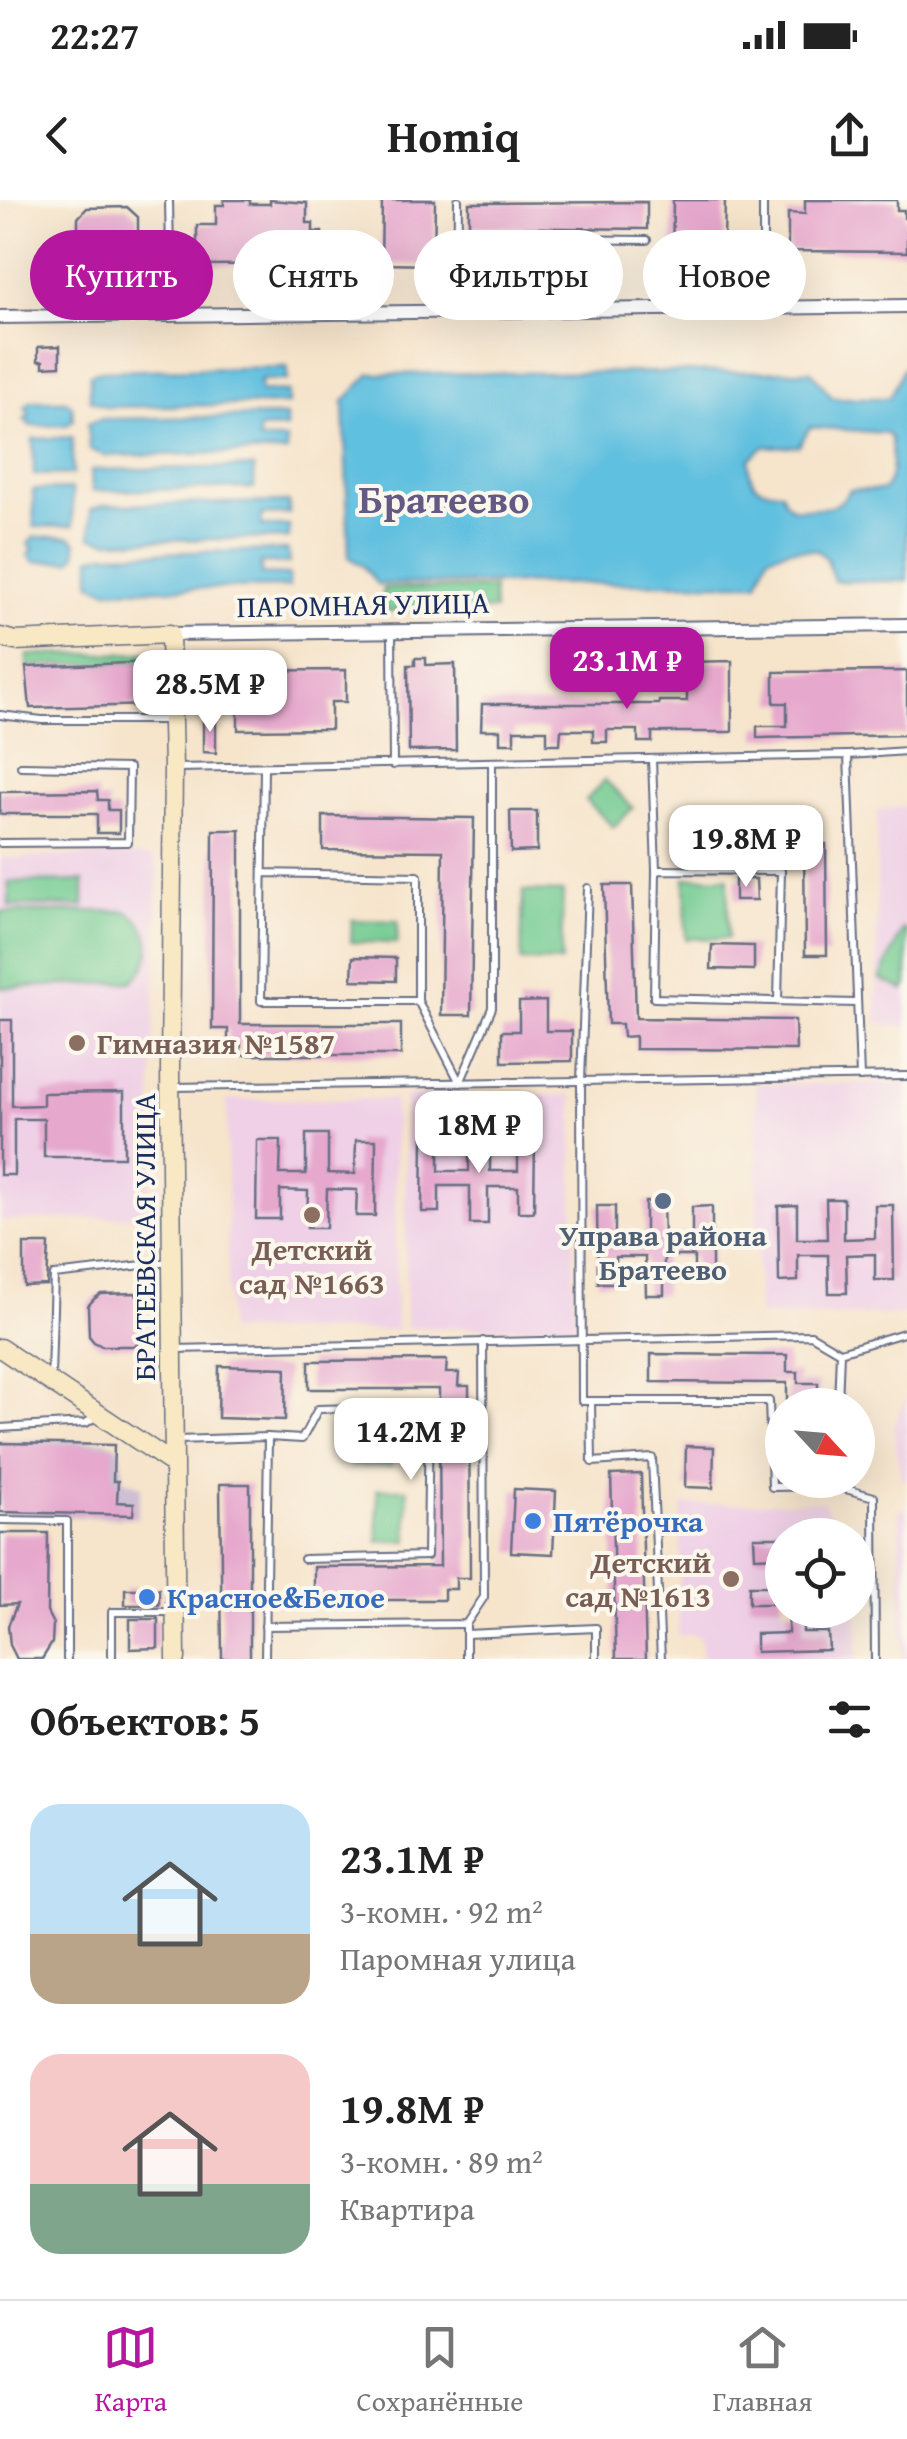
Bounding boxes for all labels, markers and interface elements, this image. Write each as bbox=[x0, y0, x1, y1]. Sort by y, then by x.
text: 22:27 bbox=[50, 7, 140, 63]
text: Homiq bbox=[387, 103, 520, 168]
icon: back bbox=[30, 108, 85, 163]
icon: share bbox=[822, 108, 877, 163]
chip: Купить bbox=[30, 230, 213, 320]
chip: Снять bbox=[233, 230, 394, 320]
chip: Фильтры bbox=[414, 230, 623, 320]
chip: Новое bbox=[643, 230, 806, 320]
district label: Братеево bbox=[359, 469, 529, 528]
street label: ПАРОМНАЯ УЛИЦА bbox=[236, 580, 490, 628]
pin: 23.1M ₽ bbox=[535, 627, 719, 712]
text: 23.1M ₽ bbox=[572, 636, 682, 683]
pin: 28.5M ₽ bbox=[118, 650, 302, 735]
text: 28.5M ₽ bbox=[155, 659, 265, 706]
pin: 19.8M ₽ bbox=[654, 805, 838, 890]
text: 19.8M ₽ bbox=[691, 814, 801, 861]
place label: Гимназия №1587 bbox=[97, 1021, 335, 1065]
marker: Гимназия №1587 bbox=[66, 1032, 88, 1054]
pin: 18M ₽ bbox=[409, 1091, 549, 1176]
street label: БРАТЕЕВСКАЯ УЛИЦА bbox=[122, 1093, 166, 1381]
text: 18M ₽ bbox=[437, 1100, 521, 1147]
marker: Управа района Братеево bbox=[652, 1190, 674, 1212]
marker: Детский сад №1663 bbox=[301, 1204, 323, 1226]
place label: Управа района Братеево bbox=[559, 1213, 767, 1291]
place label: Детский сад №1663 bbox=[239, 1227, 385, 1305]
north arrow bbox=[765, 1388, 875, 1498]
map controls bbox=[765, 1388, 875, 1628]
pin: 14.2M ₽ bbox=[319, 1398, 503, 1483]
text: 14.2M ₽ bbox=[356, 1407, 466, 1454]
place label: Пятёрочка bbox=[553, 1499, 704, 1543]
marker: Пятёрочка bbox=[522, 1510, 544, 1532]
button: locate bbox=[765, 1518, 875, 1628]
place label: Детский сад №1613 bbox=[565, 1540, 711, 1618]
marker: Детский сад №1613 bbox=[720, 1568, 742, 1590]
place label: Красное&Белое bbox=[167, 1575, 385, 1619]
marker: Красное&Белое bbox=[136, 1586, 158, 1608]
text: Объектов: 5 bbox=[30, 1689, 260, 1750]
icon: filters bbox=[822, 1692, 877, 1747]
text: 23.1M ₽ bbox=[340, 1827, 484, 1888]
icon: home bbox=[110, 1844, 230, 1964]
text: 3-комн. · 92 m² bbox=[340, 1888, 543, 1935]
text: Паромная улица bbox=[340, 1935, 576, 1982]
text: 19.8M ₽ bbox=[340, 2077, 484, 2138]
icon: home bbox=[110, 2094, 230, 2214]
text: 3-комн. · 89 m² bbox=[340, 2138, 543, 2185]
text: Квартира bbox=[340, 2185, 475, 2232]
tab: Карта bbox=[95, 2320, 167, 2421]
tab: Сохранённые bbox=[356, 2320, 523, 2421]
tab: Главная bbox=[713, 2320, 812, 2421]

